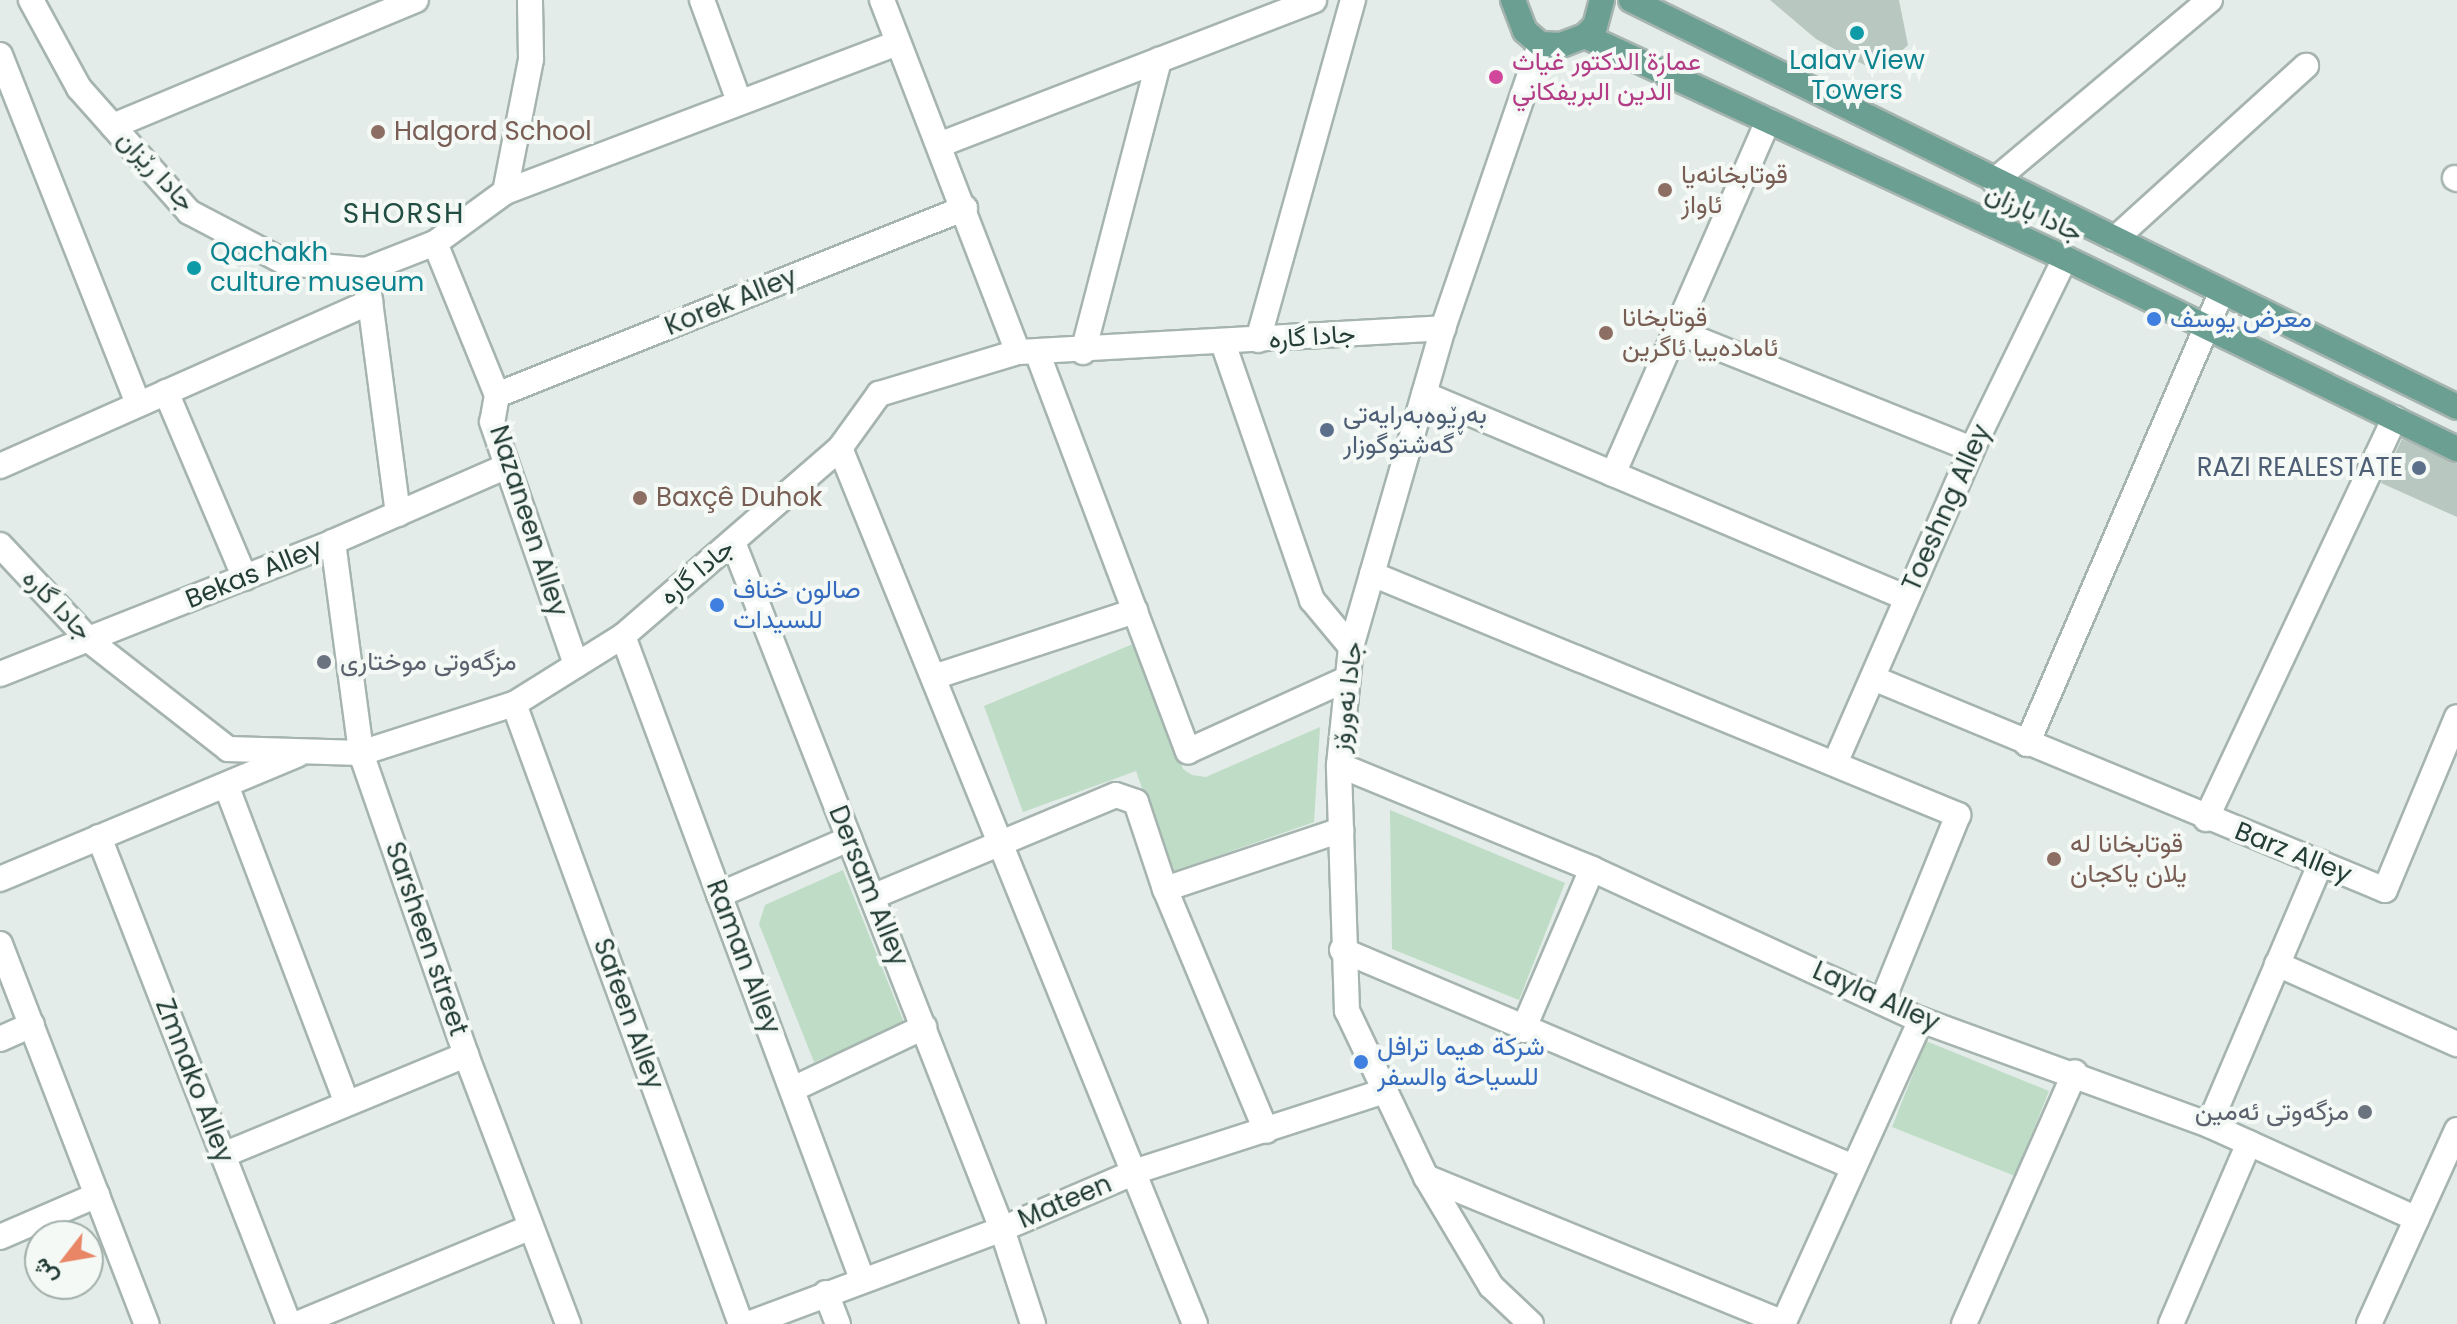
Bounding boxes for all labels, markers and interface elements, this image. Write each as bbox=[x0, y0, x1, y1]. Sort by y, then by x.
marker: Lalav View Towers bbox=[1848, 24, 1866, 42]
place label: Lalav View Towers bbox=[1789, 45, 1925, 106]
place label: عمارة الدكتور غياث الدين البريفكاني bbox=[1512, 46, 1701, 108]
marker: عمارة الدكتور غياث الدين البريفكاني bbox=[1487, 68, 1505, 86]
place label: Halgord School bbox=[394, 116, 592, 148]
marker: Halgord School bbox=[369, 123, 387, 141]
street label: جادا رێزان bbox=[111, 124, 201, 218]
place label: قوتابخانەیا ئاواز bbox=[1681, 159, 1788, 220]
street label: جادا بارزان bbox=[1981, 177, 2087, 249]
marker: قوتابخانەیا ئاواز bbox=[1656, 181, 1674, 199]
district label: SHORSH bbox=[343, 197, 465, 231]
place label: Qachakh culture museum bbox=[210, 237, 424, 298]
marker: Qachakh culture museum bbox=[185, 259, 203, 277]
street label: Korek Alley bbox=[661, 261, 801, 343]
place label: قوتابخانا ئامادەییا ئاگرین bbox=[1622, 302, 1778, 364]
place label: معرض يوسف bbox=[2170, 303, 2312, 335]
marker: معرض يوسف bbox=[2145, 310, 2163, 328]
street label: جادا گارە bbox=[1268, 318, 1356, 356]
marker: قوتابخانا ئامادەییا ئاگرین bbox=[1597, 324, 1615, 342]
place label: بەڕێوەبەرایەتی گەشتوگوزار bbox=[1343, 399, 1487, 460]
street label: Toeshng Alley bbox=[1896, 420, 1998, 596]
marker: بەڕێوەبەرایەتی گەشتوگوزار bbox=[1318, 421, 1336, 439]
street label: Nazaneen Alley bbox=[482, 422, 574, 620]
place label: RAZI REALESTATE bbox=[2197, 452, 2403, 484]
marker: RAZI REALESTATE bbox=[2410, 459, 2428, 477]
place label: Baxçê Duhok bbox=[656, 482, 823, 514]
marker: Baxçê Duhok bbox=[631, 489, 649, 507]
street label: Bekas Alley bbox=[181, 532, 327, 616]
street label: جادا گارە bbox=[654, 532, 740, 612]
street label: جادا گارە bbox=[16, 563, 98, 647]
place label: صالون خناف للسيدات bbox=[733, 574, 861, 636]
marker: صالون خناف للسيدات bbox=[708, 596, 726, 614]
street label: جادا نەورۆز bbox=[1325, 640, 1369, 754]
place label: مزگەوتی موختاری bbox=[340, 646, 517, 678]
marker: مزگەوتی موختاری bbox=[315, 653, 333, 671]
street label: Dersam Alley bbox=[822, 801, 914, 971]
street label: Barz Alley bbox=[2230, 815, 2356, 891]
place label: قوتابخانا له يلان ياكجان bbox=[2070, 828, 2187, 890]
street label: Sarsheen street bbox=[378, 838, 474, 1040]
marker: قوتابخانا له يلان ياكجان bbox=[2045, 850, 2063, 868]
street label: Raman Alley bbox=[699, 876, 787, 1038]
street label: Safeen Alley bbox=[586, 934, 670, 1094]
street label: Layla Alley bbox=[1808, 955, 1944, 1039]
street label: Zmnako Alley bbox=[148, 995, 240, 1167]
place label: شركة هيما ترافل للسياحة والسفر bbox=[1377, 1031, 1545, 1092]
marker: شركة هيما ترافل للسياحة والسفر bbox=[1352, 1053, 1370, 1071]
place label: مزگەوتی ئەمین bbox=[2195, 1096, 2349, 1128]
marker: مزگەوتی ئەمین bbox=[2356, 1103, 2374, 1121]
street label: Mateen bbox=[1014, 1168, 1116, 1236]
north arrow bbox=[24, 1220, 104, 1300]
text: ش bbox=[25, 1252, 65, 1291]

